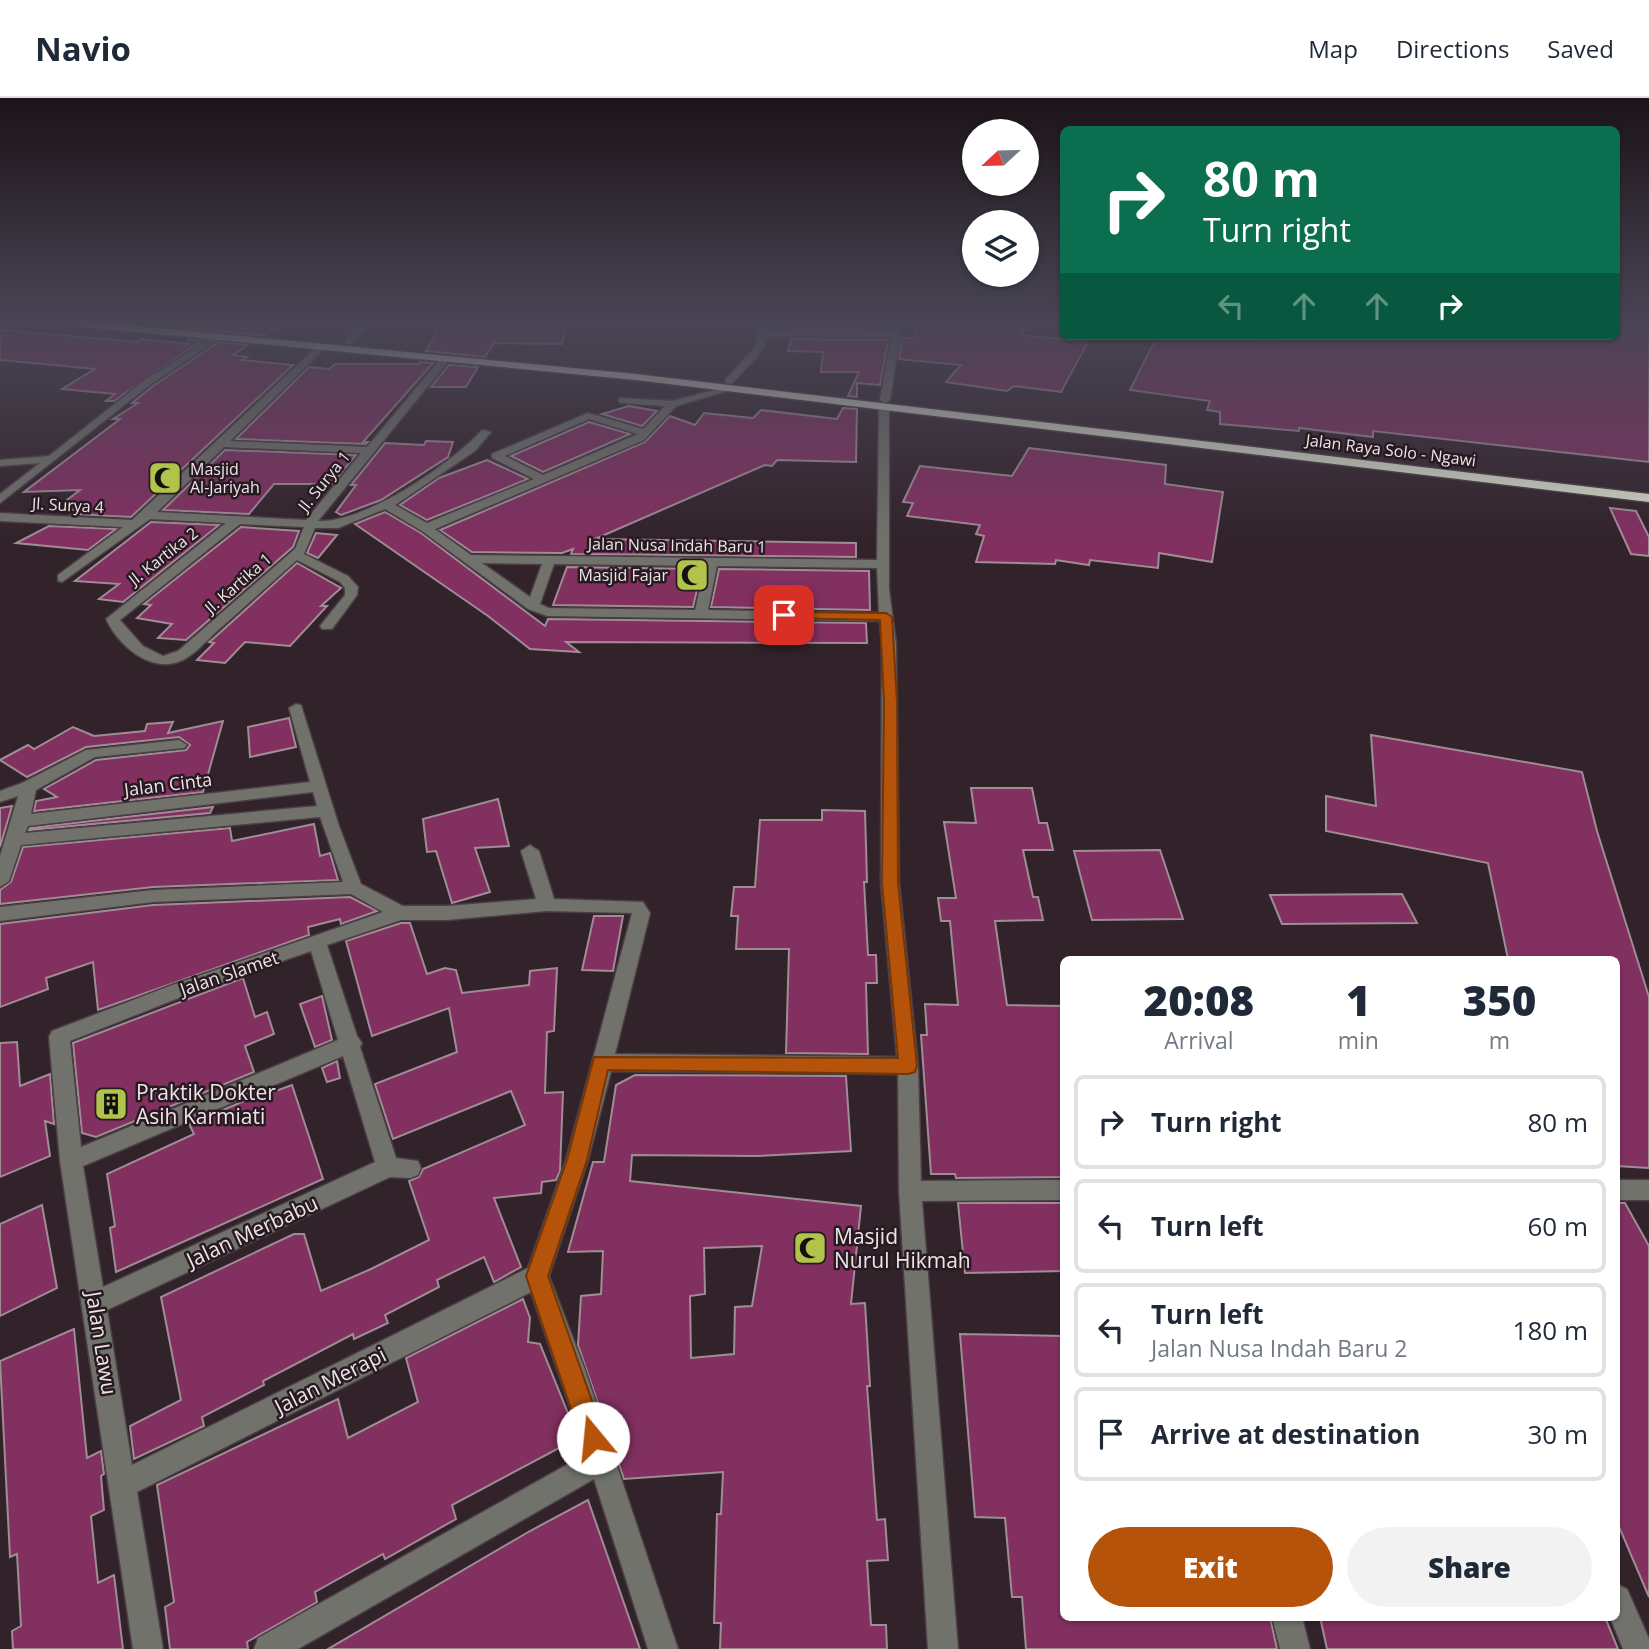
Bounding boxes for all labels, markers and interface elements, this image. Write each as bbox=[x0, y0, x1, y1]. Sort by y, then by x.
text: Navio bbox=[35, 26, 131, 71]
text: Map bbox=[1308, 32, 1358, 65]
text: Directions bbox=[1396, 32, 1509, 65]
text: Saved bbox=[1547, 32, 1614, 65]
north arrow bbox=[962, 119, 1040, 196]
map controls bbox=[962, 119, 1039, 287]
text: 80 m bbox=[1203, 145, 1320, 211]
icon: right bbox=[1088, 154, 1179, 245]
text: Turn right bbox=[1203, 208, 1351, 251]
button: layers bbox=[962, 210, 1039, 287]
icon: left bbox=[1212, 287, 1250, 325]
icon: ahead bbox=[1285, 287, 1323, 325]
icon: ahead bbox=[1358, 287, 1396, 325]
icon: right bbox=[1431, 287, 1469, 325]
street label: Jalan Raya Solo - Ngawi bbox=[1303, 428, 1477, 471]
street label: Jl. Surya 1 bbox=[292, 446, 355, 517]
place label: Masjid Al-Jariyah bbox=[190, 458, 260, 498]
mosque icon: Masjid Al-Jariyah bbox=[146, 459, 184, 497]
street label: Jl. Surya 4 bbox=[29, 492, 105, 518]
street label: Jl. Kartika 2 bbox=[122, 522, 202, 591]
street label: Jalan Nusa Indah Baru 1 bbox=[586, 532, 766, 558]
street label: Jl. Kartika 1 bbox=[198, 548, 276, 620]
mosque icon: Masjid Fajar bbox=[673, 556, 711, 594]
place label: Masjid Fajar bbox=[578, 564, 668, 586]
pin bbox=[754, 585, 814, 645]
icon: arrive bbox=[765, 596, 803, 634]
street label: Jalan Cinta bbox=[121, 767, 213, 802]
street label: Jalan Slamet bbox=[175, 945, 281, 1002]
text: 20:08 bbox=[1144, 971, 1254, 1028]
text: 1 bbox=[1346, 971, 1371, 1028]
text: 350 bbox=[1463, 971, 1536, 1028]
text: Arrival bbox=[1164, 1024, 1234, 1056]
text: min bbox=[1338, 1024, 1379, 1056]
text: m bbox=[1489, 1024, 1510, 1056]
place label: Praktik Dokter Asih Karmiati bbox=[136, 1078, 276, 1130]
building icon: Praktik Dokter Asih Karmiati bbox=[92, 1085, 130, 1123]
icon: right bbox=[1092, 1103, 1130, 1141]
text: Turn right bbox=[1151, 1104, 1282, 1140]
text: 80 m bbox=[1527, 1104, 1588, 1140]
street label: Jalan Merbabu bbox=[180, 1188, 322, 1275]
icon: left bbox=[1092, 1207, 1130, 1245]
text: Turn left bbox=[1151, 1208, 1263, 1244]
text: 60 m bbox=[1527, 1208, 1588, 1244]
place label: Masjid Nurul Hikmah bbox=[834, 1222, 971, 1274]
mosque icon: Masjid Nurul Hikmah bbox=[791, 1229, 829, 1267]
street label: Jalan Lawu bbox=[80, 1287, 124, 1397]
text: Turn left bbox=[1151, 1296, 1263, 1332]
icon: left bbox=[1092, 1311, 1130, 1349]
text: 180 m bbox=[1513, 1312, 1588, 1348]
text: Jalan Nusa Indah Baru 2 bbox=[1151, 1332, 1408, 1364]
street label: Jalan Merapi bbox=[268, 1340, 391, 1421]
position arrow bbox=[556, 1401, 630, 1475]
icon: arrive bbox=[1092, 1415, 1130, 1453]
text: Arrive at destination bbox=[1151, 1416, 1420, 1452]
text: 30 m bbox=[1527, 1416, 1588, 1452]
button: Exit bbox=[1088, 1527, 1333, 1607]
button: Share bbox=[1347, 1527, 1592, 1607]

